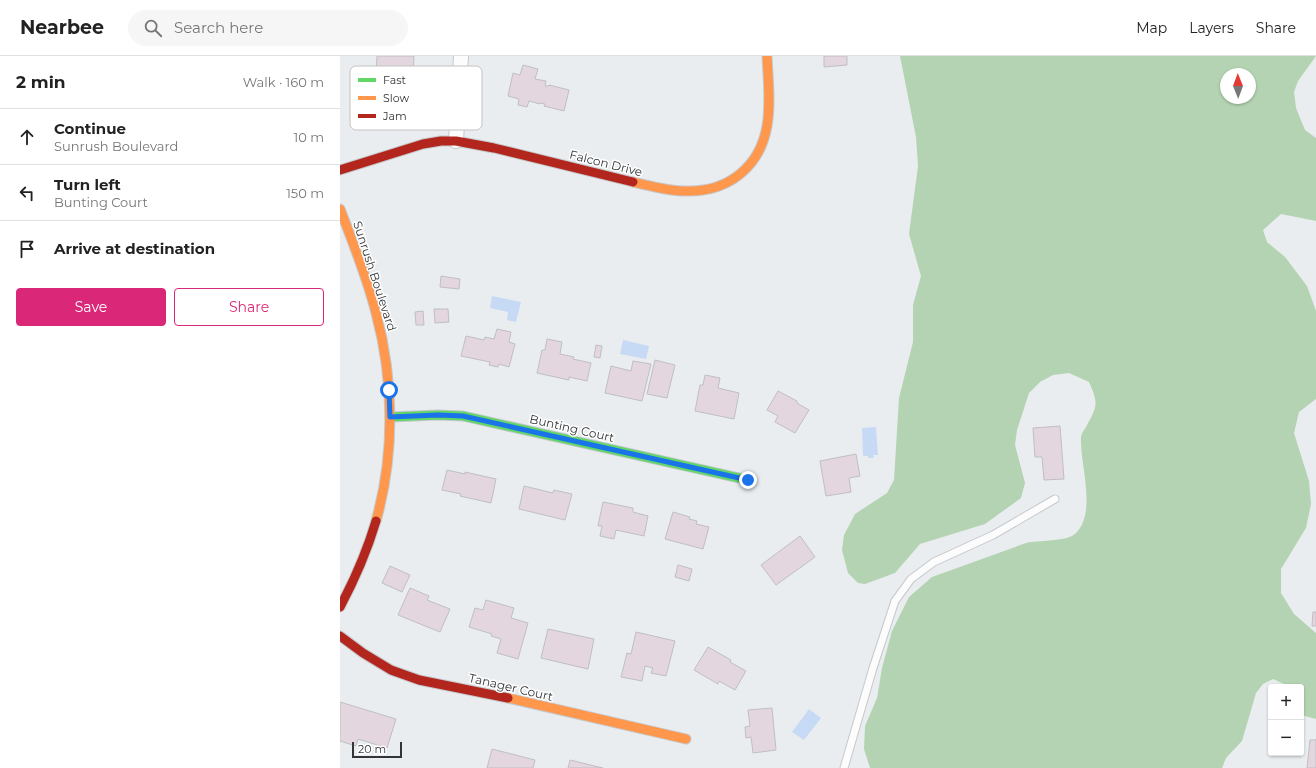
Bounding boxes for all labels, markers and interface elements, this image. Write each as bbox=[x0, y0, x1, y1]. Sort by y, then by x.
search box bbox=[128, 10, 408, 46]
text: Nearbee bbox=[20, 16, 104, 39]
icon: search bbox=[142, 17, 164, 39]
text: Search here bbox=[174, 18, 263, 37]
text: Map bbox=[1136, 19, 1167, 37]
text: Layers bbox=[1189, 19, 1234, 37]
text: Share bbox=[1256, 19, 1296, 37]
legend bbox=[350, 66, 482, 130]
north arrow bbox=[1220, 68, 1256, 104]
text: 2 min bbox=[16, 72, 66, 92]
text: Fast bbox=[383, 73, 407, 87]
text: Walk · 160 m bbox=[243, 74, 324, 90]
text: Slow bbox=[383, 91, 409, 105]
text: Jam bbox=[382, 109, 407, 123]
text: Continue bbox=[54, 119, 126, 138]
icon: ahead bbox=[16, 126, 38, 148]
text: 10 m bbox=[294, 129, 324, 145]
text: Sunrush Boulevard bbox=[54, 138, 178, 154]
street label: Falcon Drive bbox=[568, 147, 644, 179]
text: Turn left bbox=[54, 175, 121, 194]
icon: left bbox=[16, 182, 38, 204]
text: 150 m bbox=[286, 185, 324, 201]
text: Bunting Court bbox=[54, 194, 148, 210]
street label: Sunrush Boulevard bbox=[350, 219, 400, 333]
icon: arrive bbox=[16, 238, 38, 260]
text: Arrive at destination bbox=[54, 239, 215, 258]
button: Save bbox=[16, 288, 166, 326]
button: Share bbox=[174, 288, 324, 326]
route start bbox=[380, 381, 398, 399]
street label: Bunting Court bbox=[528, 411, 616, 445]
route end bbox=[739, 471, 757, 489]
street label: Tanager Court bbox=[467, 670, 555, 704]
map controls bbox=[1268, 684, 1304, 756]
button: + bbox=[1268, 684, 1304, 720]
button: − bbox=[1268, 720, 1304, 756]
scale bar bbox=[352, 740, 402, 759]
text: 20 m bbox=[358, 742, 386, 756]

